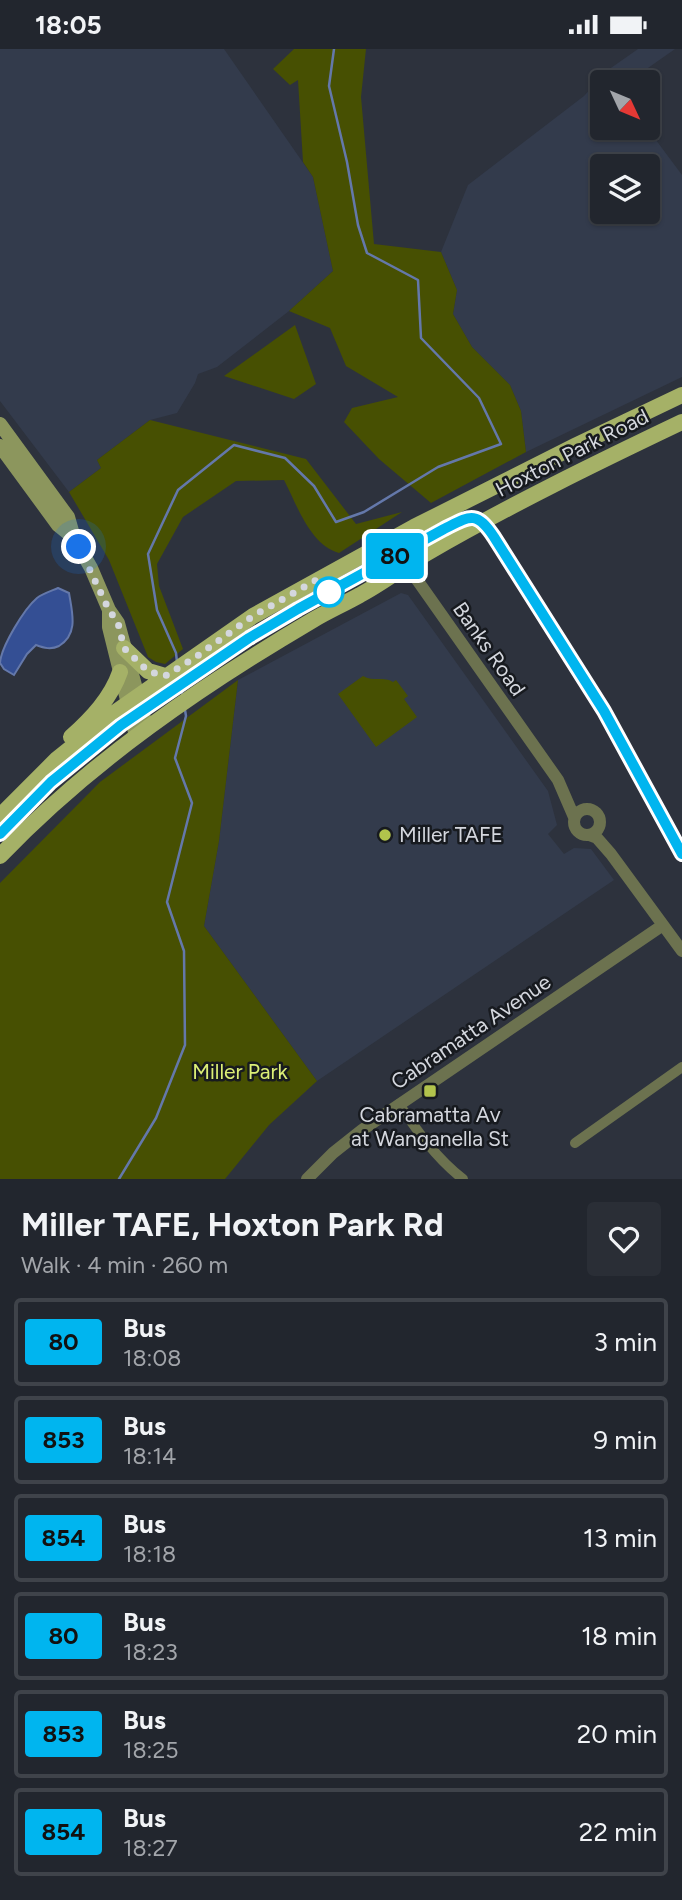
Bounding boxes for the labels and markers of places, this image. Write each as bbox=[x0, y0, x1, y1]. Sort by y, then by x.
unlabelled marker bbox=[314, 577, 344, 607]
place label: Miller TAFE bbox=[399, 822, 503, 847]
marker: Miller TAFE bbox=[377, 827, 393, 843]
marker: Cabramatta Av at Wanganella St bbox=[422, 1083, 438, 1099]
place label: Cabramatta Av at Wanganella St bbox=[351, 1102, 509, 1151]

